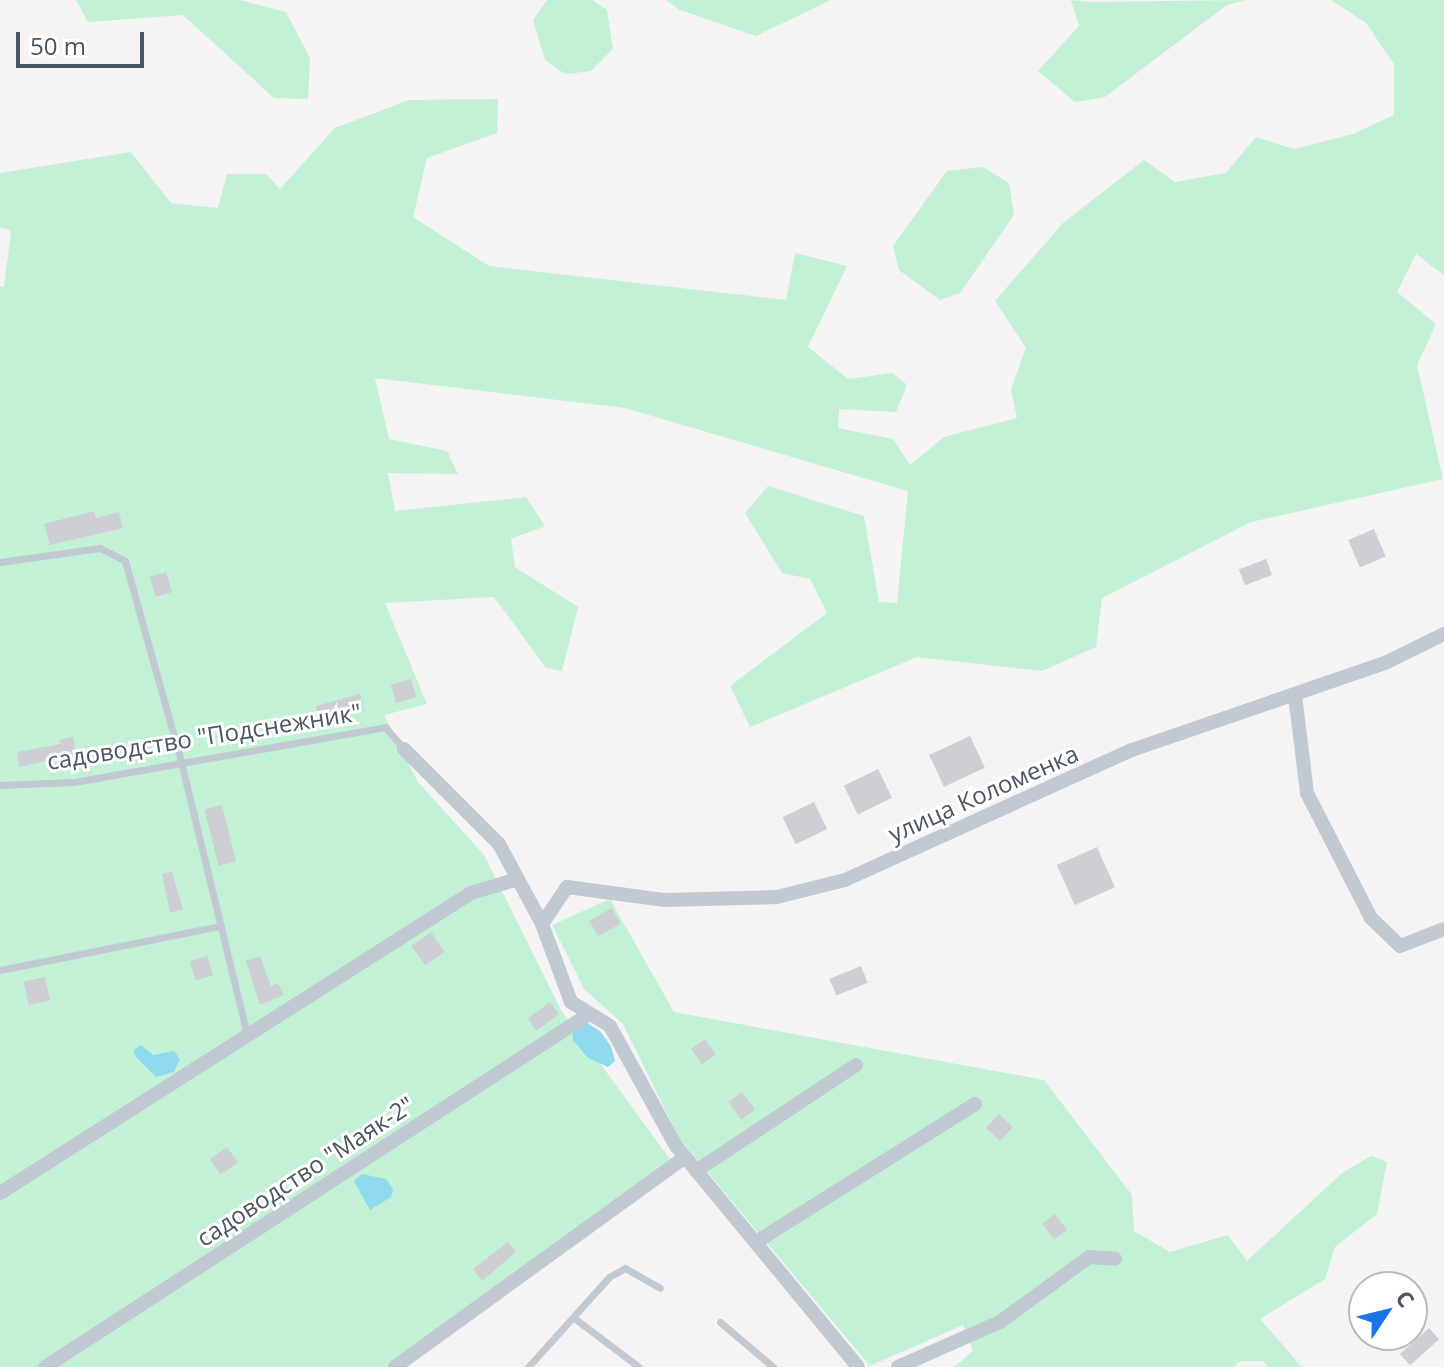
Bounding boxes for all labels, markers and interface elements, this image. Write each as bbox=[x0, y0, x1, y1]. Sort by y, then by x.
scale bar bbox=[20, 16, 148, 66]
text: 50 m bbox=[30, 29, 86, 62]
street label: садоводство "Подснежник" bbox=[45, 697, 363, 775]
street label: улица Коломенка bbox=[884, 738, 1082, 848]
street label: садоводство "Маяк-2" bbox=[191, 1090, 419, 1252]
north arrow bbox=[1348, 1271, 1428, 1351]
text: С bbox=[1390, 1284, 1422, 1313]

